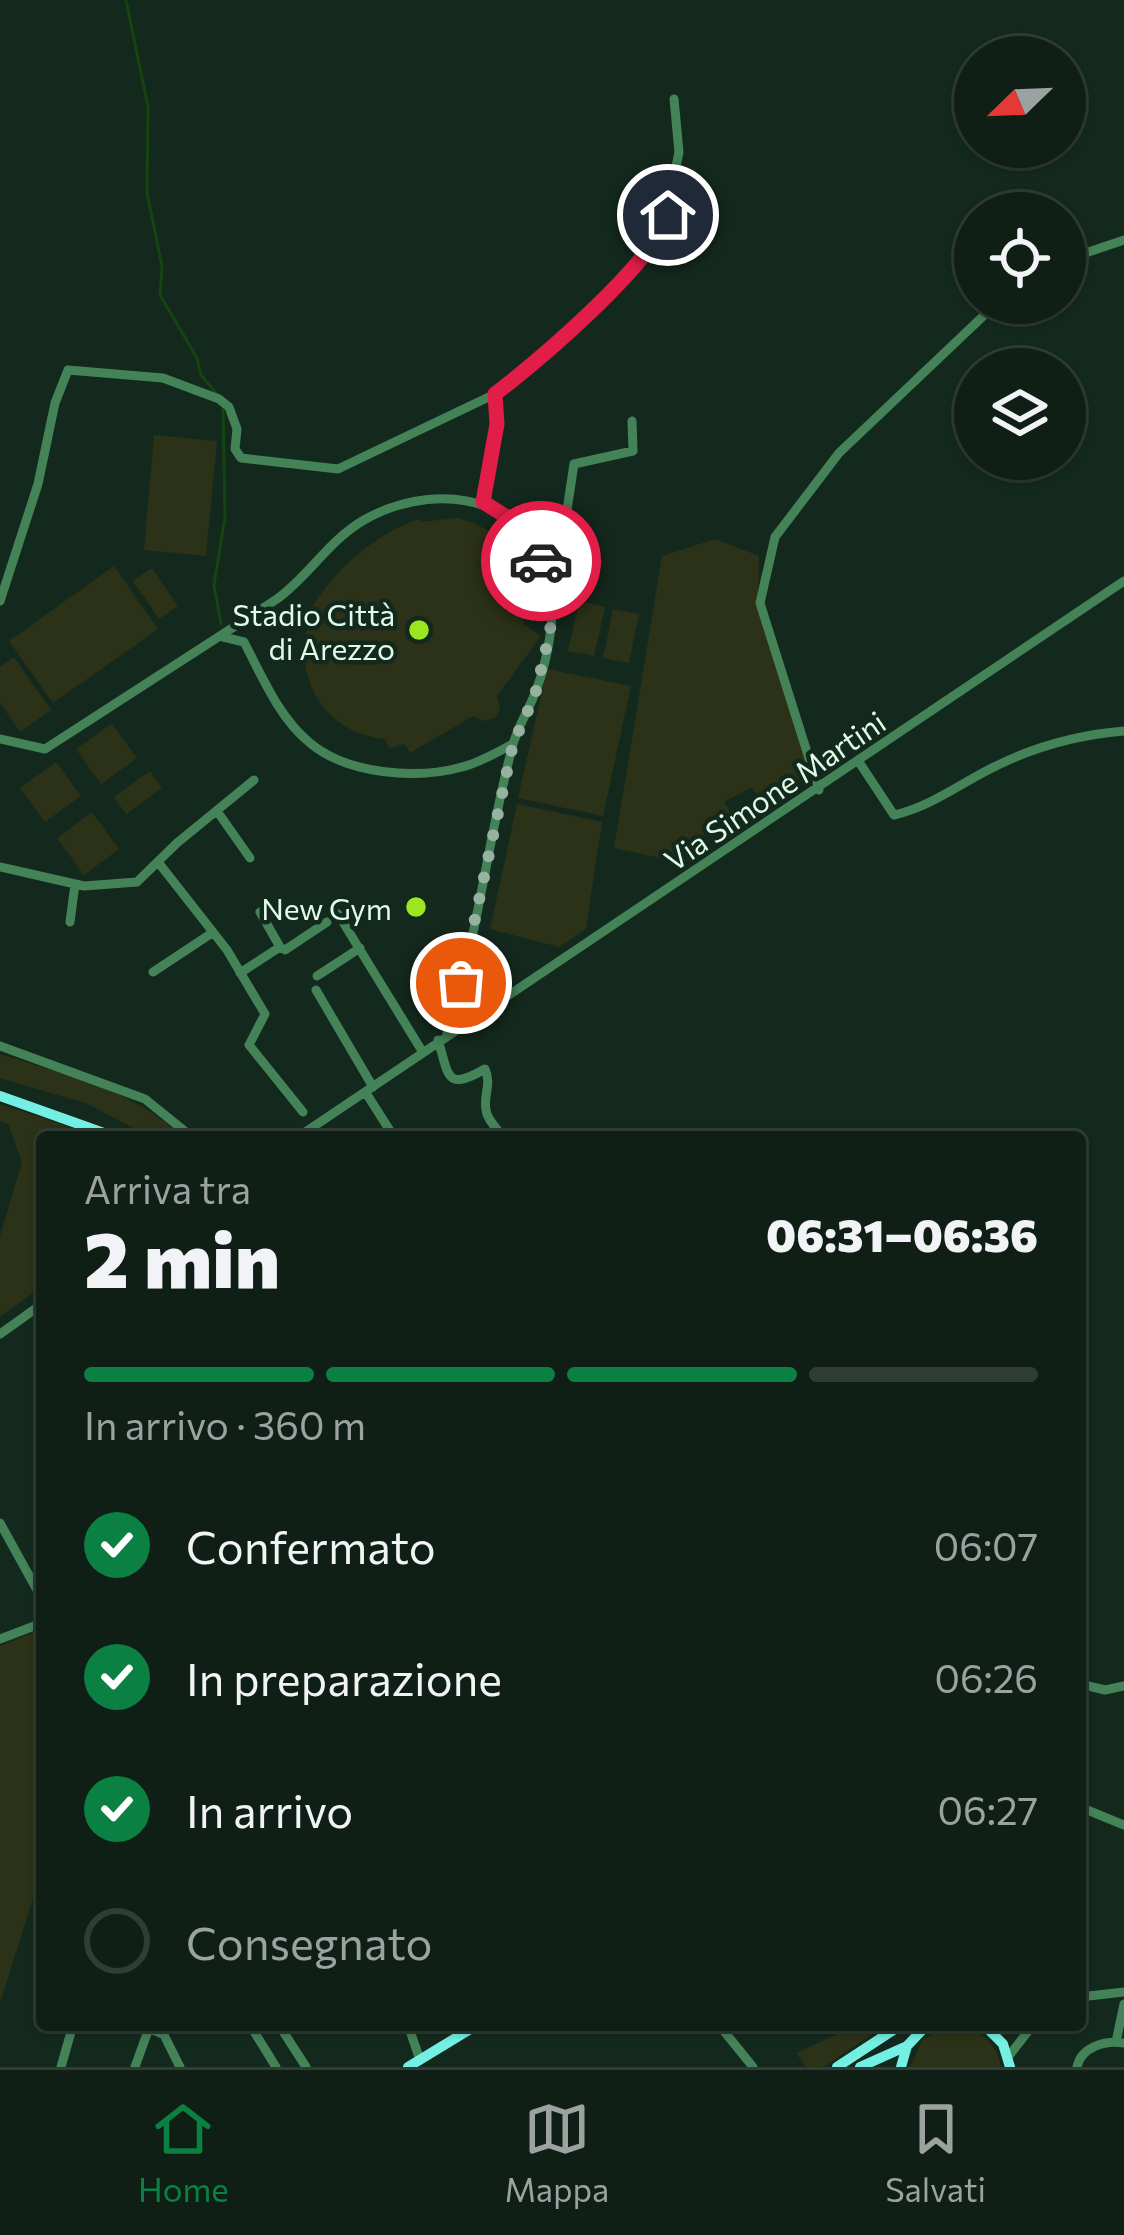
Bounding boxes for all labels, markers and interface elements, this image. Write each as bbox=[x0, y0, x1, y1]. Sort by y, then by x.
north arrow bbox=[954, 36, 1086, 168]
map controls bbox=[954, 36, 1086, 480]
pin bbox=[617, 164, 719, 266]
icon: home bbox=[635, 182, 701, 248]
button: locate bbox=[954, 192, 1086, 324]
button: layers bbox=[954, 348, 1086, 480]
courier bbox=[481, 501, 601, 621]
icon: car bbox=[508, 528, 574, 594]
place label: Stadio Città di Arezzo bbox=[233, 595, 395, 666]
marker: Stadio Città di Arezzo bbox=[406, 617, 432, 643]
street label: Via Simone Martini bbox=[656, 702, 892, 878]
place label: New Gym bbox=[261, 889, 392, 926]
marker: New Gym bbox=[403, 894, 429, 920]
pin bbox=[410, 932, 512, 1034]
icon: bag bbox=[428, 950, 494, 1016]
text: Arriva tra bbox=[84, 1164, 251, 1212]
text: 06:31–06:36 bbox=[766, 1206, 1038, 1261]
text: 2 min bbox=[84, 1209, 280, 1304]
text: In arrivo · 360 m bbox=[84, 1400, 366, 1448]
icon: check bbox=[84, 1512, 150, 1578]
text: Confermato bbox=[186, 1518, 436, 1573]
text: 06:07 bbox=[934, 1521, 1038, 1569]
icon: check bbox=[84, 1644, 150, 1710]
text: In preparazione bbox=[186, 1650, 502, 1705]
text: 06:26 bbox=[934, 1653, 1038, 1701]
icon: check bbox=[84, 1776, 150, 1842]
text: In arrivo bbox=[186, 1782, 353, 1837]
text: 06:27 bbox=[938, 1785, 1038, 1833]
text: Consegnato bbox=[186, 1914, 432, 1969]
tab: Home bbox=[138, 2096, 229, 2209]
tab: Mappa bbox=[504, 2096, 609, 2209]
tab: Salvati bbox=[885, 2096, 986, 2209]

